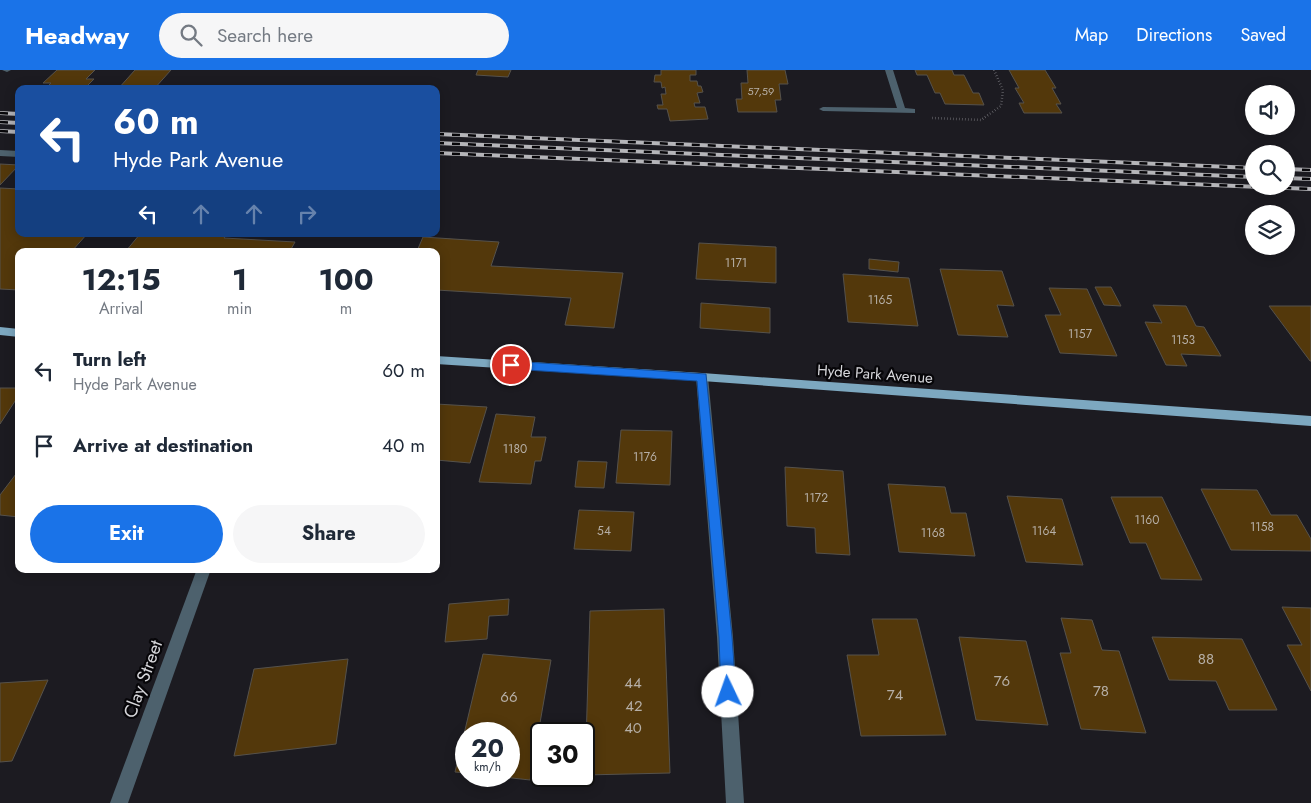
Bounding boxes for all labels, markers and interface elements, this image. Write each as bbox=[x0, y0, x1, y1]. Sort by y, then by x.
search box bbox=[159, 13, 509, 58]
text: Headway bbox=[25, 18, 129, 53]
icon: search bbox=[177, 21, 205, 49]
text: Search here bbox=[217, 22, 313, 49]
text: Map bbox=[1075, 22, 1108, 48]
text: Directions bbox=[1136, 22, 1212, 48]
text: Saved bbox=[1240, 22, 1286, 48]
house number: 57,59 bbox=[748, 83, 774, 99]
map controls bbox=[1245, 85, 1295, 255]
button: sound bbox=[1245, 85, 1295, 135]
text: 60 m bbox=[113, 97, 199, 147]
icon: left bbox=[30, 105, 95, 170]
text: Hyde Park Avenue bbox=[113, 143, 283, 175]
button: search bbox=[1245, 145, 1295, 195]
icon: left bbox=[134, 200, 162, 228]
icon: ahead bbox=[187, 200, 215, 228]
icon: ahead bbox=[240, 200, 268, 228]
icon: right bbox=[293, 200, 321, 228]
button: layers bbox=[1245, 205, 1295, 255]
house number: 1171 bbox=[725, 254, 747, 272]
text: 12:15 bbox=[81, 258, 161, 301]
text: 1 bbox=[232, 258, 247, 301]
text: 100 bbox=[319, 258, 374, 301]
house number: 1165 bbox=[868, 291, 892, 309]
text: Arrival bbox=[99, 297, 143, 320]
text: min bbox=[227, 297, 252, 320]
text: m bbox=[340, 297, 352, 320]
house number: 1157 bbox=[1068, 325, 1093, 343]
house number: 1153 bbox=[1171, 331, 1196, 349]
pin bbox=[490, 344, 532, 386]
text: Turn left bbox=[73, 346, 146, 373]
icon: arrive bbox=[497, 351, 525, 379]
icon: left bbox=[30, 357, 58, 385]
text: 60 m bbox=[382, 357, 425, 384]
street label: Hyde Park Avenue bbox=[816, 359, 934, 389]
text: Hyde Park Avenue bbox=[73, 373, 197, 396]
icon: arrive bbox=[30, 432, 58, 460]
text: Arrive at destination bbox=[73, 432, 253, 459]
text: 40 m bbox=[382, 432, 425, 459]
house number: 1180 bbox=[503, 440, 527, 458]
house number: 1176 bbox=[633, 448, 657, 466]
house number: 1172 bbox=[804, 489, 828, 507]
button: Exit bbox=[30, 505, 223, 563]
button: Share bbox=[233, 505, 425, 563]
house number: 1160 bbox=[1135, 511, 1159, 529]
house number: 1158 bbox=[1250, 518, 1274, 536]
house number: 54 bbox=[597, 522, 611, 540]
house number: 1164 bbox=[1032, 522, 1056, 540]
house number: 1168 bbox=[921, 524, 945, 542]
street label: Clay Street bbox=[117, 636, 169, 722]
house number: 88 bbox=[1198, 648, 1214, 670]
position arrow bbox=[701, 665, 753, 717]
house number: 76 bbox=[994, 670, 1010, 692]
house number: 44 bbox=[624, 672, 642, 694]
house number: 78 bbox=[1093, 680, 1109, 702]
house number: 74 bbox=[887, 684, 904, 706]
house number: 66 bbox=[500, 686, 518, 708]
house number: 42 bbox=[625, 695, 643, 717]
house number: 40 bbox=[624, 717, 642, 739]
speed limit sign: 30 bbox=[530, 722, 595, 787]
text: 20 bbox=[471, 730, 504, 766]
text: km/h bbox=[474, 758, 501, 776]

